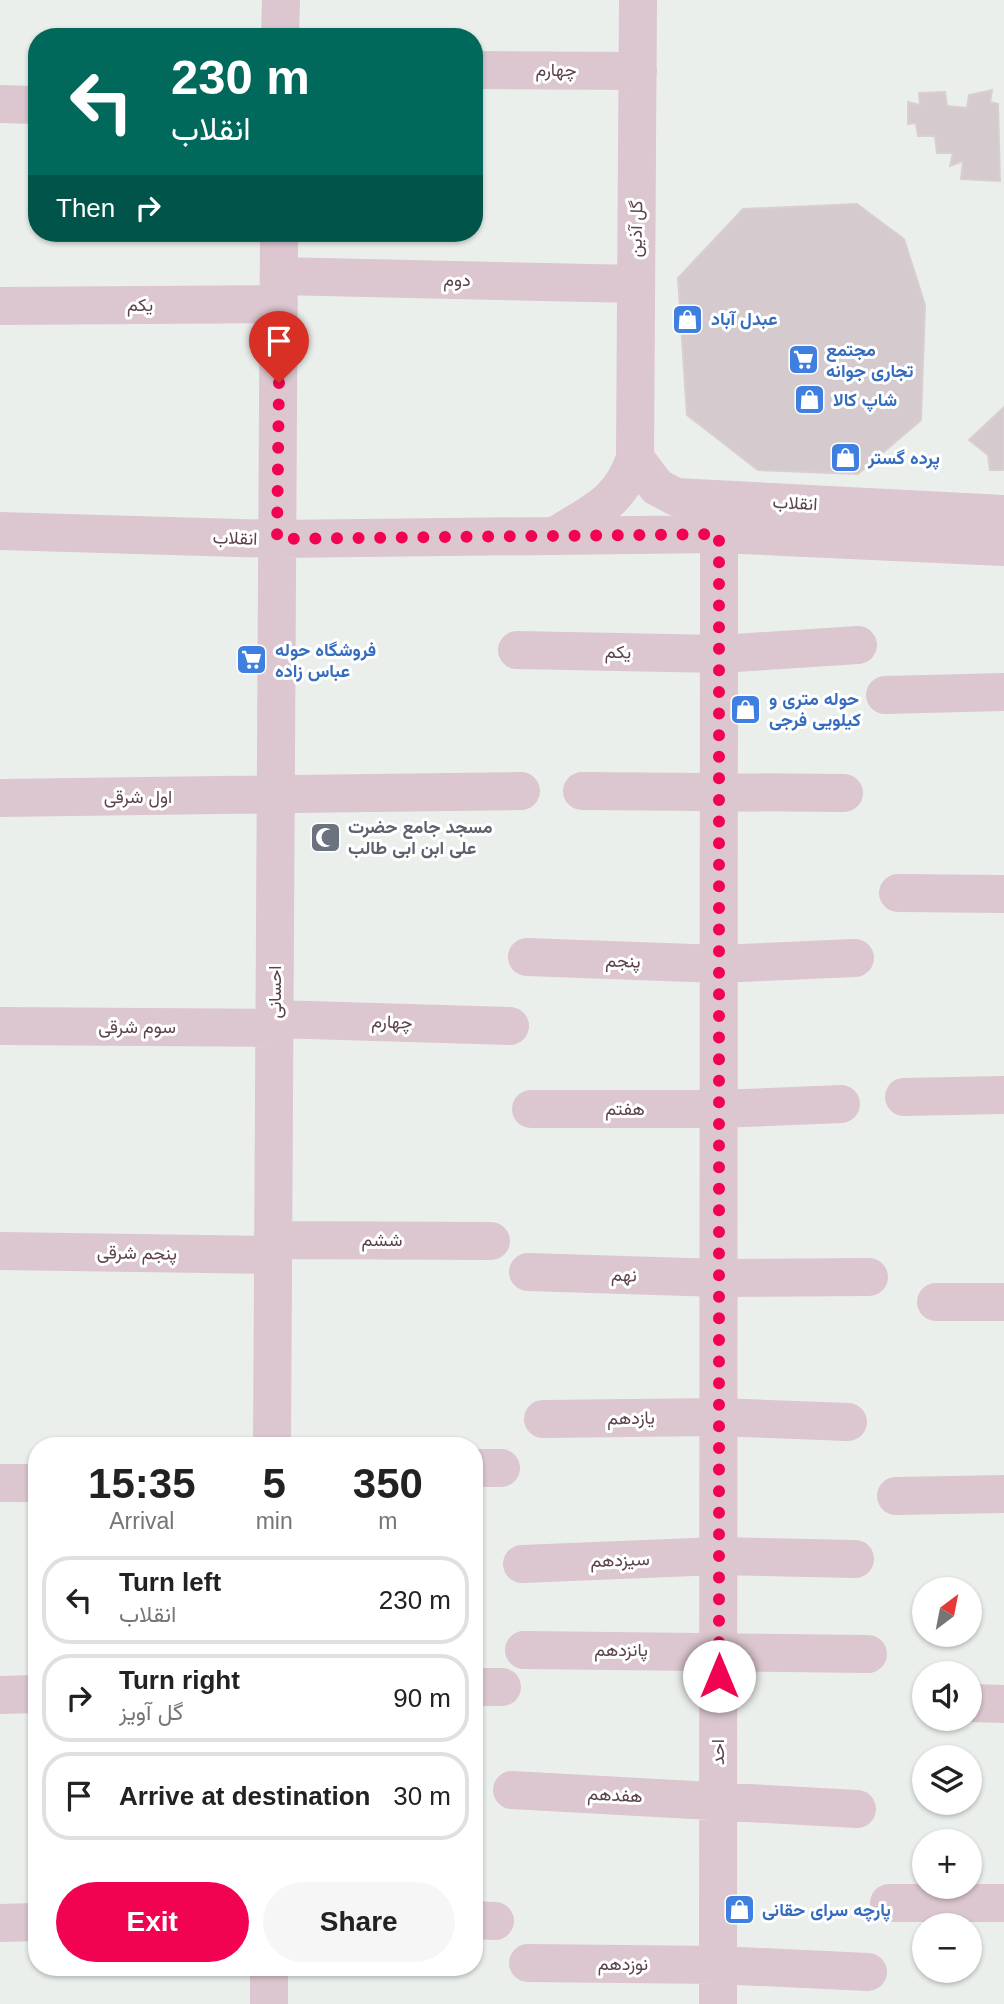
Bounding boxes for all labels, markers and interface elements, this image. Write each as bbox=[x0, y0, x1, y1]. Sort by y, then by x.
text: 230 m bbox=[171, 50, 310, 104]
icon: left bbox=[56, 56, 147, 147]
street label: چهارم bbox=[535, 60, 577, 82]
text: انقلاب bbox=[171, 111, 251, 147]
icon: right bbox=[129, 189, 167, 227]
text: Then bbox=[56, 193, 115, 223]
street label: گل آذین bbox=[626, 200, 647, 258]
street label: دوم bbox=[443, 270, 471, 292]
street label: یکم bbox=[127, 295, 153, 317]
shop icon: عبدل آباد bbox=[671, 302, 705, 336]
place label: عبدل آباد bbox=[711, 309, 778, 330]
pin bbox=[249, 311, 309, 383]
icon: arrive bbox=[260, 322, 298, 360]
place label: مجتمع تجاری جوانه bbox=[826, 340, 914, 382]
supermarket icon: مجتمع تجاری جوانه bbox=[786, 343, 820, 377]
shop icon: شاپ کالا bbox=[793, 383, 827, 417]
place label: شاپ کالا bbox=[833, 390, 897, 412]
shop icon: پرده گستر bbox=[828, 441, 862, 475]
place label: پرده گستر bbox=[867, 448, 940, 470]
street label: انقلاب bbox=[772, 492, 818, 514]
street label: انقلاب bbox=[212, 527, 258, 549]
place label: فروشگاه حوله عباس زاده bbox=[275, 640, 376, 682]
street label: یکم bbox=[605, 642, 631, 664]
supermarket icon: فروشگاه حوله عباس زاده bbox=[235, 643, 269, 677]
place label: حوله متری و کیلویی فرجی bbox=[769, 689, 861, 731]
shop icon: حوله متری و کیلویی فرجی bbox=[729, 692, 763, 726]
street label: اول شرقی bbox=[104, 787, 172, 808]
place label: مسجد جامع حضرت علی ابن ابی طالب bbox=[348, 817, 493, 859]
mosque icon: مسجد جامع حضرت علی ابن ابی طالب bbox=[308, 820, 342, 854]
street label: پنجم bbox=[605, 950, 641, 974]
street label: احسانی bbox=[265, 966, 286, 1018]
street label: چهارم bbox=[371, 1011, 413, 1035]
street label: سوم شرقی bbox=[98, 1017, 176, 1039]
street label: هفتم bbox=[605, 1099, 645, 1121]
street label: ششم bbox=[362, 1230, 402, 1252]
street label: پنجم شرقی bbox=[97, 1242, 177, 1266]
street label: نهم bbox=[611, 1265, 637, 1287]
street label: یازدهم bbox=[607, 1408, 655, 1430]
text: 15:35 bbox=[88, 1460, 196, 1507]
text: 5 bbox=[262, 1460, 286, 1507]
text: 350 bbox=[353, 1460, 423, 1507]
text: Arrival bbox=[109, 1508, 174, 1534]
text: min bbox=[256, 1508, 293, 1534]
text: m bbox=[378, 1508, 397, 1534]
street label: سیزدهم bbox=[590, 1549, 650, 1573]
text: Turn left bbox=[119, 1567, 221, 1597]
north arrow bbox=[912, 1577, 982, 1647]
map controls bbox=[912, 1577, 982, 1983]
icon: left bbox=[60, 1581, 98, 1619]
text: 230 m bbox=[379, 1585, 451, 1615]
text: انقلاب bbox=[119, 1601, 176, 1627]
position arrow bbox=[682, 1639, 756, 1713]
street label: پانزدهم bbox=[594, 1640, 648, 1662]
button: sound bbox=[912, 1661, 982, 1731]
text: Turn right bbox=[119, 1665, 240, 1695]
icon: right bbox=[60, 1679, 98, 1717]
text: 90 m bbox=[393, 1683, 451, 1713]
text: گل آویز bbox=[119, 1699, 183, 1725]
street label: احد bbox=[708, 1739, 728, 1765]
button: layers bbox=[912, 1745, 982, 1815]
icon: arrive bbox=[60, 1777, 98, 1815]
text: Arrive at destination bbox=[119, 1781, 370, 1811]
text: 30 m bbox=[393, 1781, 451, 1811]
street label: هفدهم bbox=[587, 1784, 643, 1808]
button: + bbox=[912, 1829, 982, 1899]
button: Exit bbox=[56, 1882, 249, 1962]
button: Share bbox=[263, 1882, 455, 1962]
shop icon: پارچه سرای حقانی bbox=[722, 1893, 756, 1927]
place label: پارچه سرای حقانی bbox=[762, 1900, 891, 1922]
button: − bbox=[912, 1913, 982, 1983]
street label: نوزدهم bbox=[598, 1954, 648, 1976]

